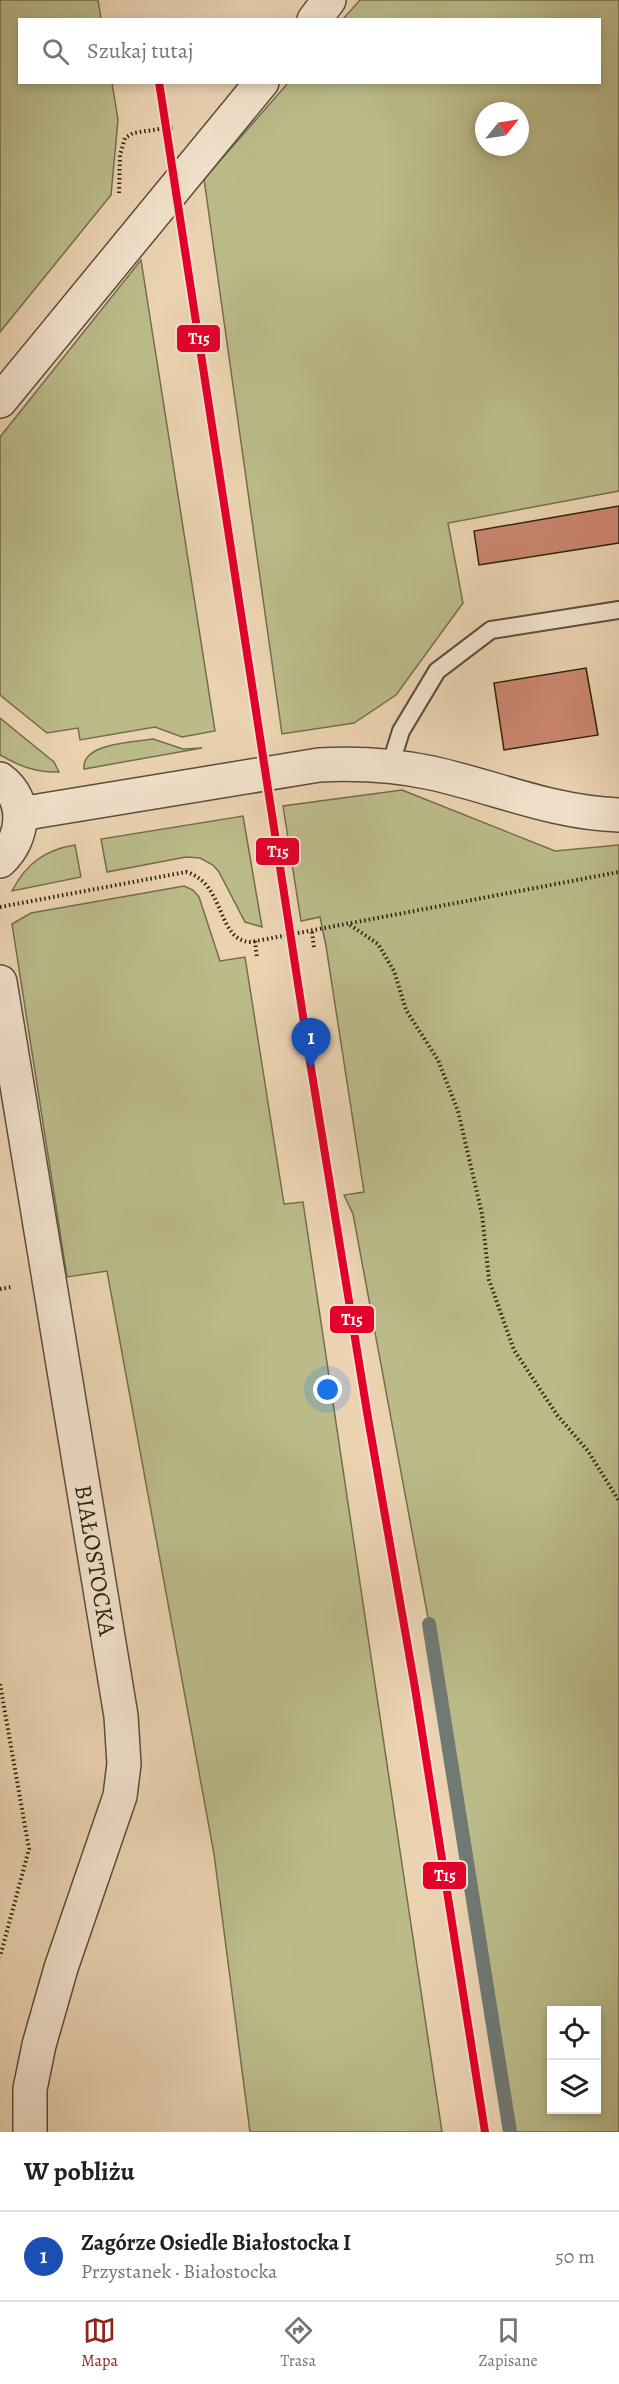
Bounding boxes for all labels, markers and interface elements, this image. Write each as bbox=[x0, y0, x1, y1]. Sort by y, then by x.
search box bbox=[18, 18, 601, 84]
icon: search bbox=[39, 35, 72, 68]
text: Szukaj tutaj bbox=[87, 36, 193, 66]
north arrow bbox=[475, 102, 529, 156]
line badge: T15 bbox=[176, 324, 221, 353]
text: T15 bbox=[188, 328, 210, 350]
line badge: T15 bbox=[255, 837, 300, 866]
text: T15 bbox=[267, 841, 289, 863]
pin: 1 bbox=[292, 1018, 330, 1068]
line badge: T15 bbox=[329, 1305, 375, 1334]
text: T15 bbox=[341, 1309, 363, 1331]
your location bbox=[313, 1375, 342, 1404]
street label: BIAŁOSTOCKA bbox=[67, 1482, 124, 1639]
line badge: T15 bbox=[422, 1861, 467, 1890]
text: T15 bbox=[434, 1865, 456, 1887]
map controls bbox=[547, 2006, 601, 2114]
button: locate bbox=[547, 2006, 601, 2060]
button: layers bbox=[547, 2060, 601, 2114]
text: W pobliżu bbox=[24, 2154, 135, 2189]
text: Zagórze Osiedle Białostocka I bbox=[81, 2228, 351, 2258]
text: 1 bbox=[40, 2243, 47, 2270]
text: 50 m bbox=[555, 2243, 595, 2270]
text: Przystanek · Białostocka bbox=[81, 2258, 277, 2285]
tab: Mapa bbox=[81, 2314, 118, 2372]
tab: Trasa bbox=[280, 2314, 316, 2372]
tab: Zapisane bbox=[478, 2314, 538, 2372]

